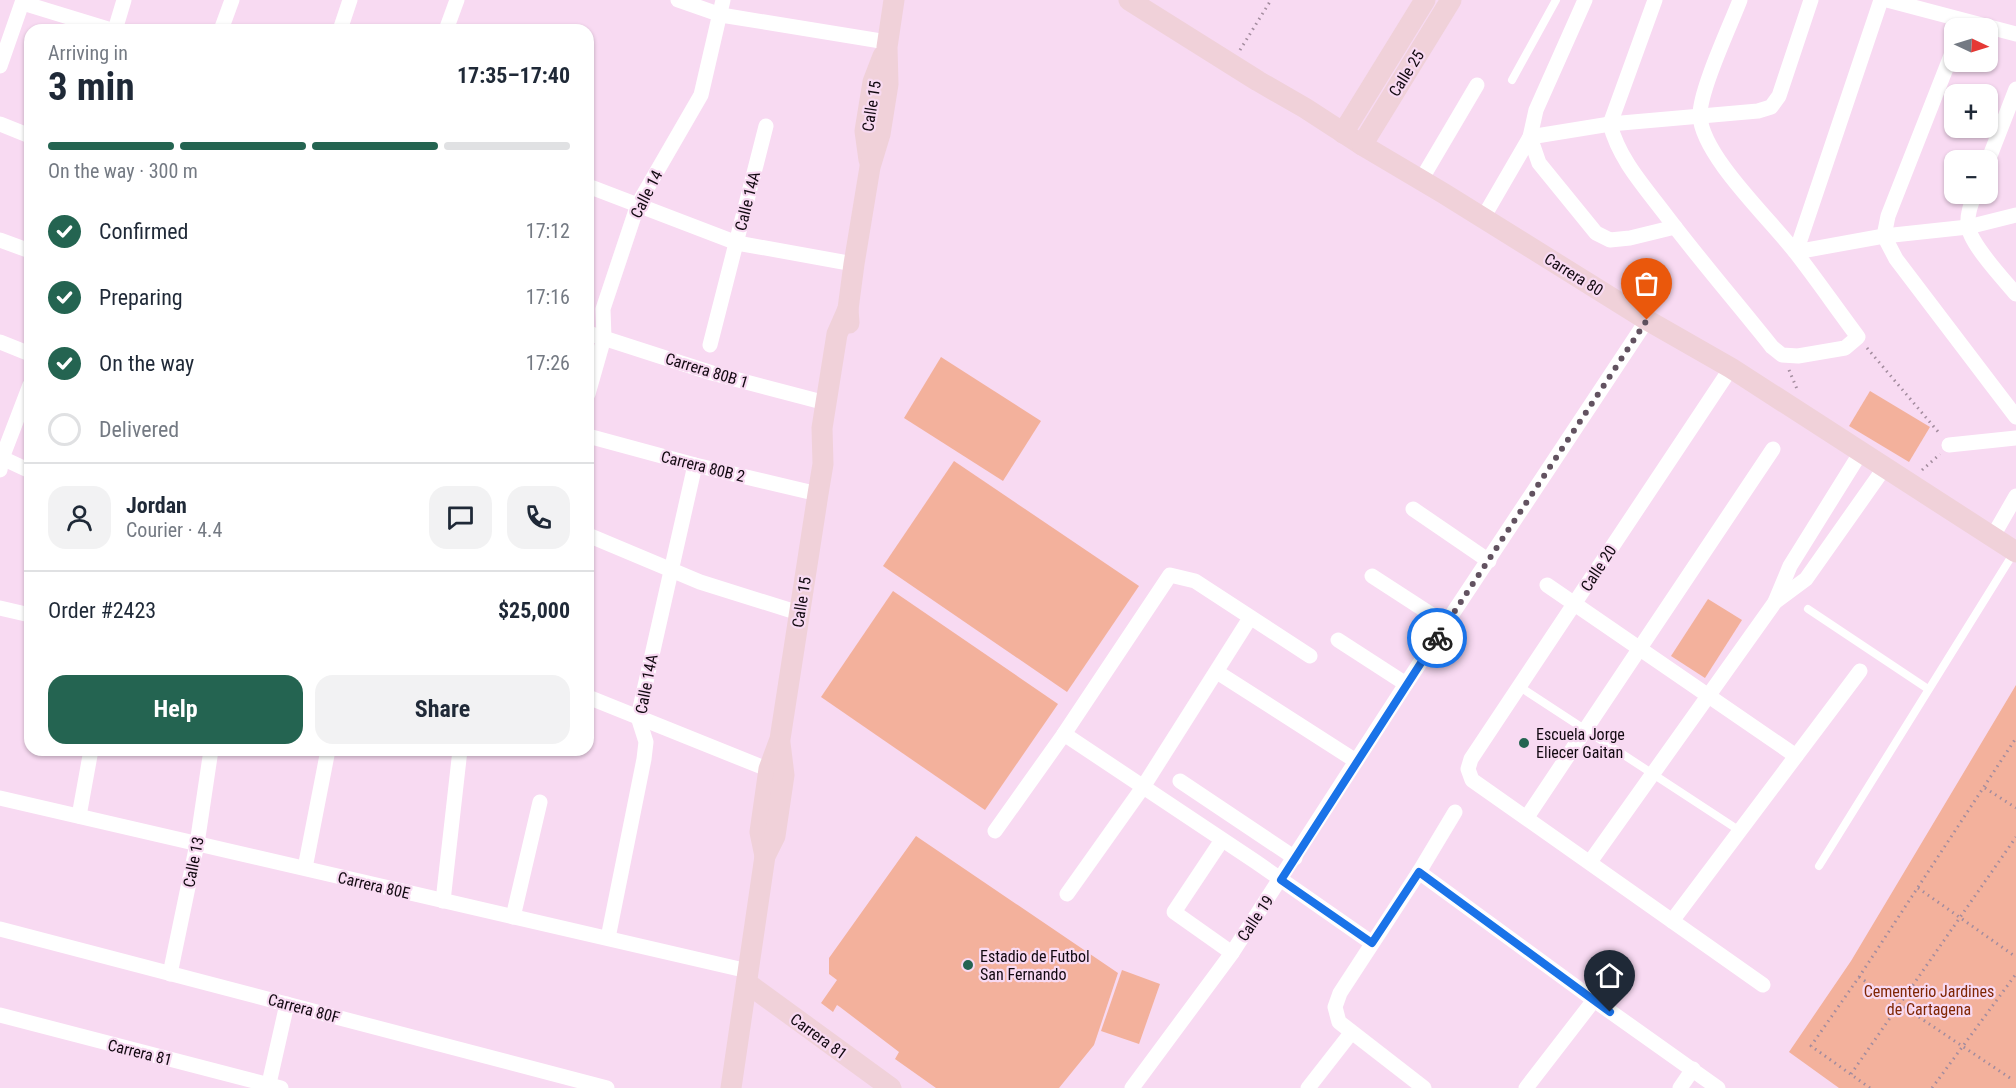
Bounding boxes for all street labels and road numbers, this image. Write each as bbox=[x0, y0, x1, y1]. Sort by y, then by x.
street label: Calle 25 bbox=[1385, 46, 1428, 100]
street label: Calle 15 bbox=[858, 79, 885, 133]
street label: Calle 14 bbox=[626, 167, 667, 221]
street label: Calle 14A bbox=[731, 170, 764, 233]
street label: Carrera 80 bbox=[1541, 249, 1607, 300]
street label: Carrera 80B 1 bbox=[663, 349, 751, 392]
street label: Carrera 80B 2 bbox=[659, 447, 747, 486]
street label: Calle 20 bbox=[1577, 542, 1620, 595]
street label: Calle 15 bbox=[788, 575, 815, 629]
street label: Calle 14A bbox=[631, 653, 662, 715]
street label: Calle 13 bbox=[179, 835, 208, 889]
street label: Carrera 80E bbox=[336, 868, 412, 903]
street label: Calle 19 bbox=[1233, 892, 1278, 945]
street label: Carrera 80F bbox=[266, 990, 342, 1027]
street label: Carrera 81 bbox=[787, 1009, 851, 1063]
street label: Carrera 81 bbox=[106, 1035, 174, 1070]

